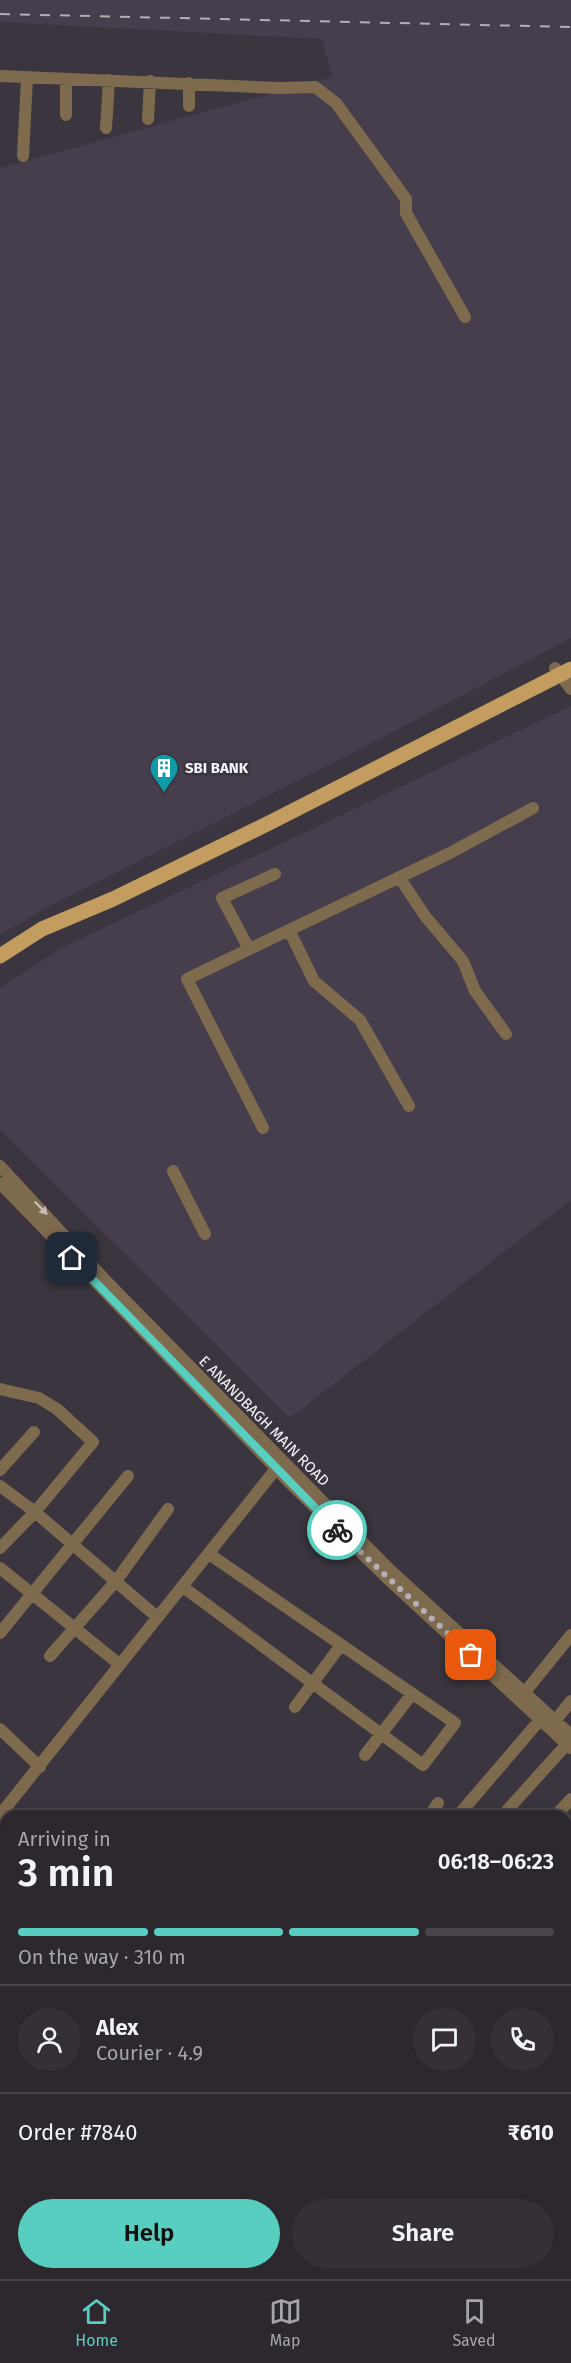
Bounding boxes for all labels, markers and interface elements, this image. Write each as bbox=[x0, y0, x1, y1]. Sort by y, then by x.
building icon: SBI BANK bbox=[148, 752, 180, 794]
place label: SBI BANK bbox=[185, 759, 249, 777]
one-way arrow bbox=[33, 1201, 47, 1215]
pin bbox=[46, 1232, 97, 1283]
icon: home bbox=[55, 1241, 88, 1274]
street label: E ANANDBAGH MAIN ROAD bbox=[195, 1352, 333, 1490]
courier bbox=[307, 1500, 367, 1560]
icon: bike bbox=[321, 1514, 354, 1547]
pin bbox=[445, 1629, 496, 1680]
icon: bag bbox=[454, 1638, 487, 1671]
text: Arriving in bbox=[18, 1827, 111, 1851]
text: 06:18–06:23 bbox=[438, 1848, 554, 1875]
text: 3 min bbox=[18, 1850, 114, 1896]
text: On the way · 310 m bbox=[18, 1945, 186, 1969]
button: person bbox=[18, 2008, 81, 2071]
button: chat bbox=[413, 2008, 476, 2071]
button: phone bbox=[491, 2008, 554, 2071]
text: Alex bbox=[96, 2014, 139, 2041]
text: Courier · 4.9 bbox=[96, 2041, 203, 2065]
text: Order #7840 bbox=[18, 2119, 137, 2146]
text: ₹610 bbox=[508, 2119, 554, 2146]
button: Help bbox=[18, 2199, 280, 2268]
button: Share bbox=[292, 2199, 554, 2268]
tab: Home bbox=[75, 2295, 118, 2350]
tab: Map bbox=[269, 2295, 302, 2350]
tab: Saved bbox=[452, 2295, 496, 2350]

